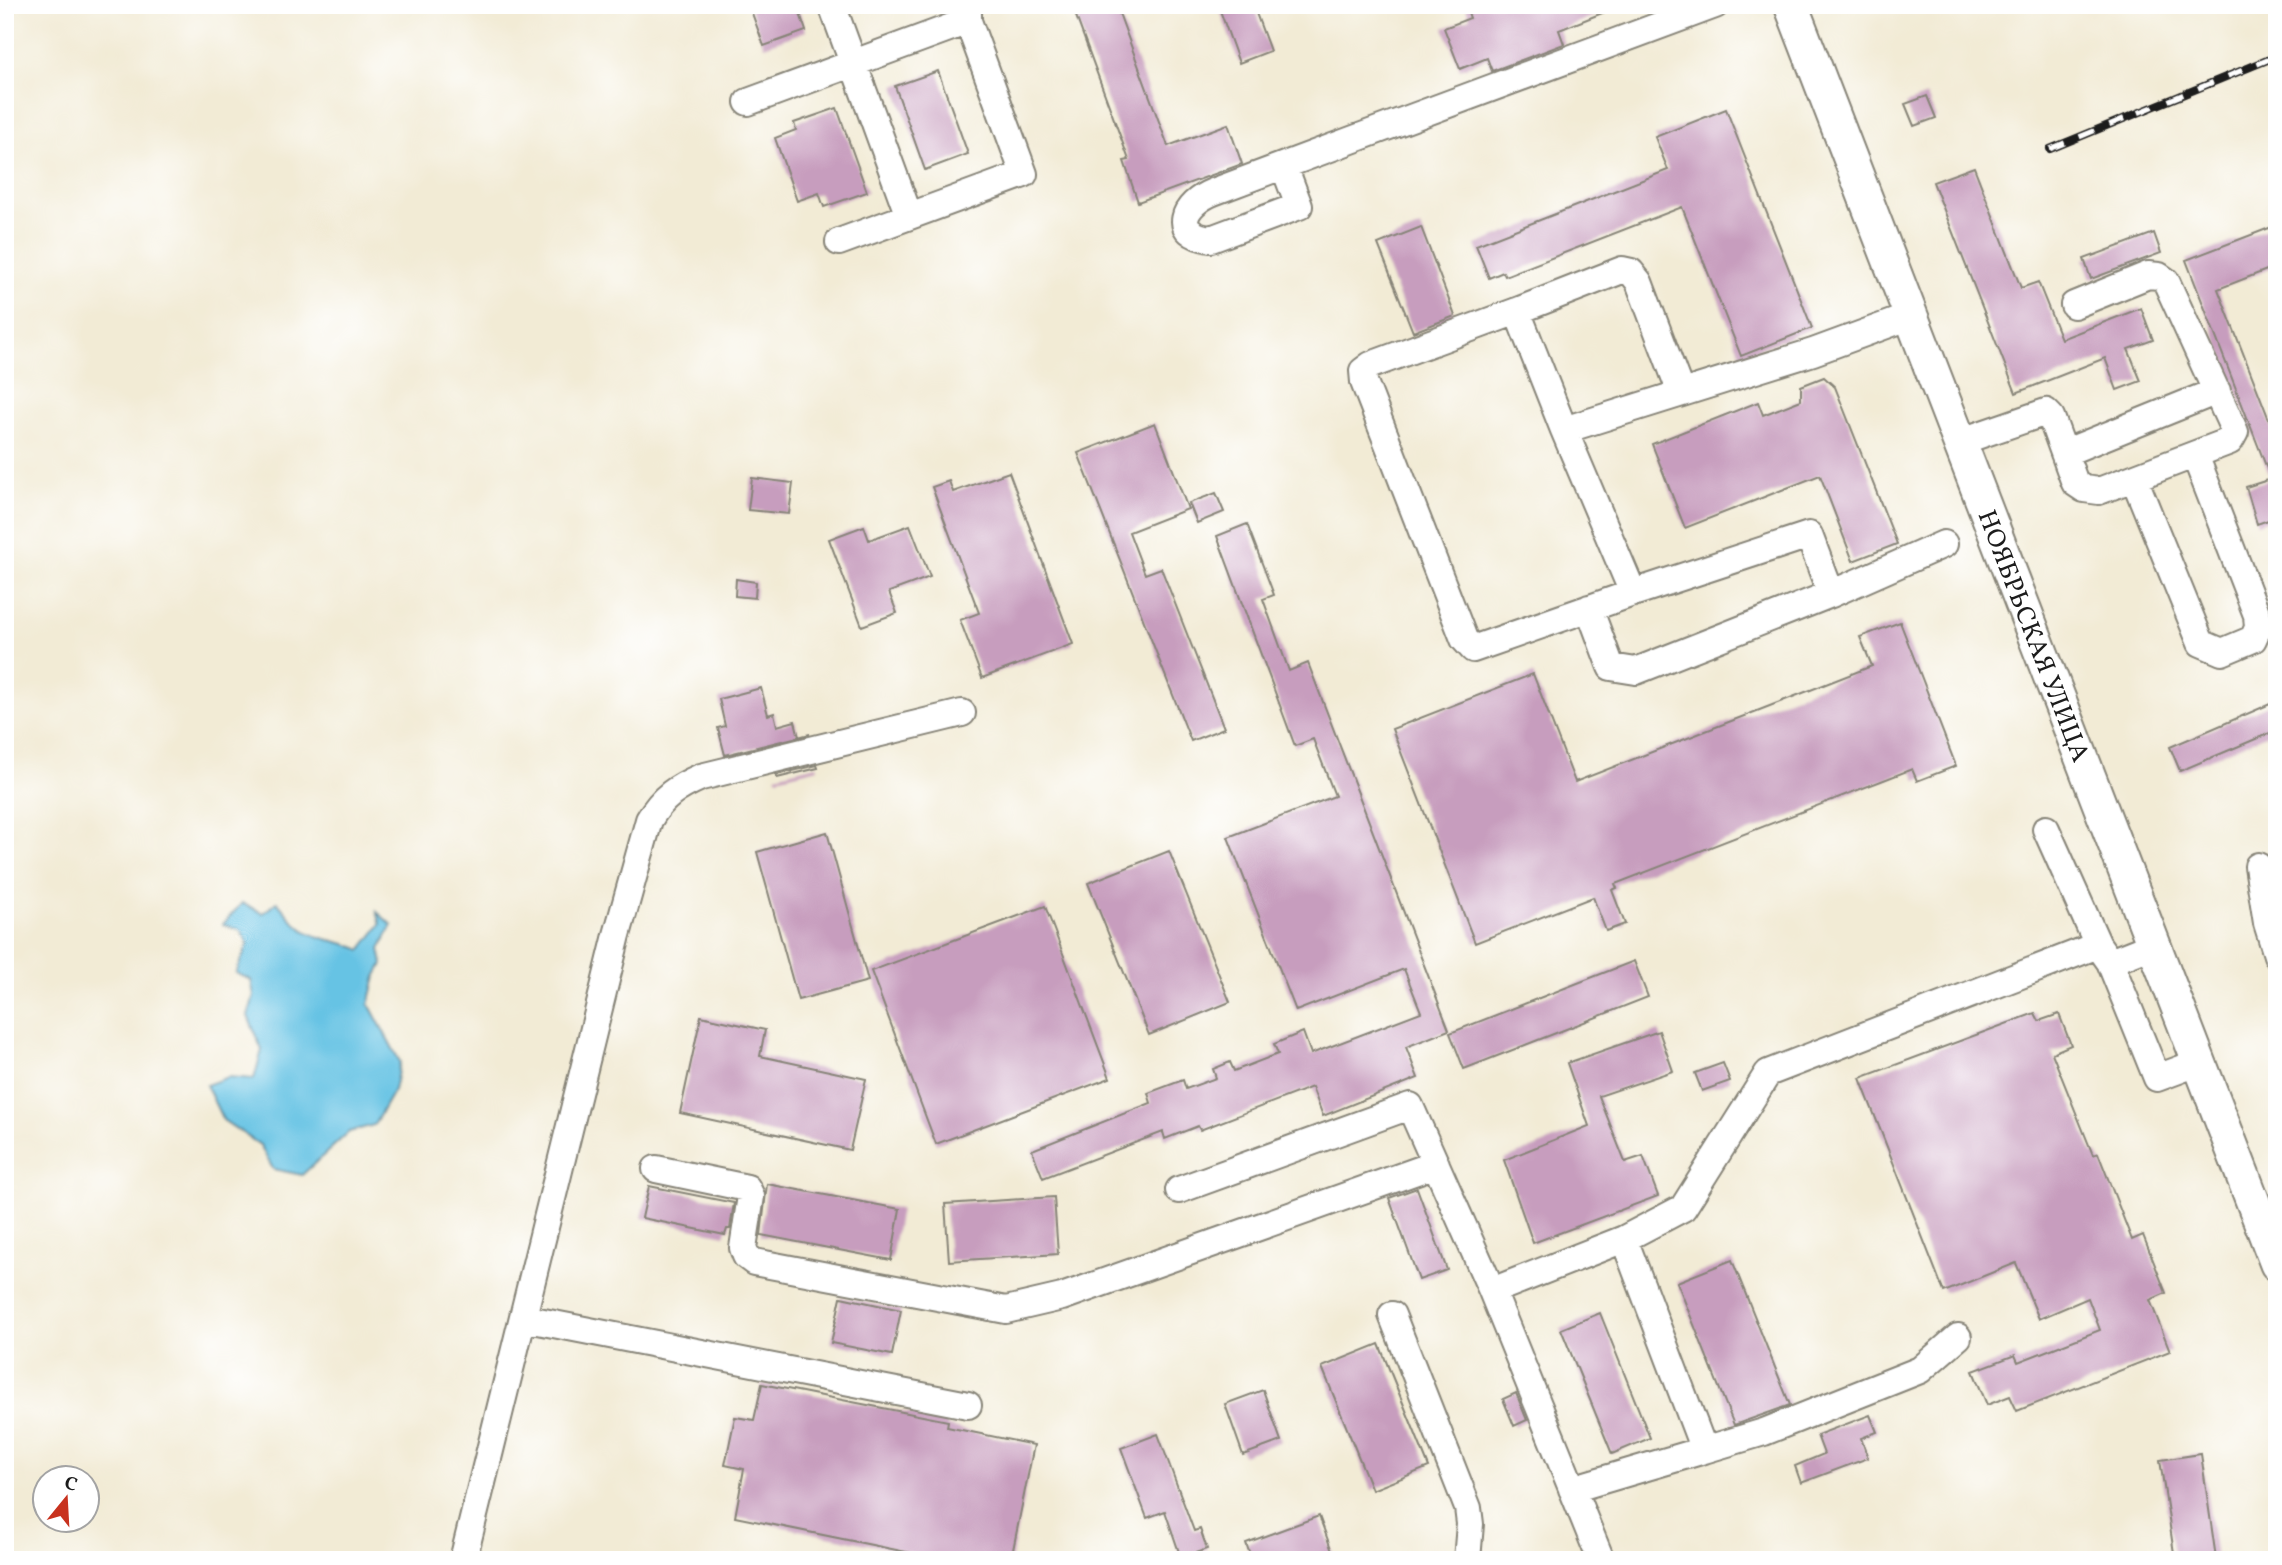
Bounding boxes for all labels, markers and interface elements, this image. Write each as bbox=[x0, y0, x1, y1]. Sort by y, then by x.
street label: НОЯБРЬСКАЯ УЛИЦА bbox=[1968, 505, 2098, 768]
north arrow bbox=[32, 1464, 102, 1534]
text: С bbox=[61, 1470, 80, 1499]

